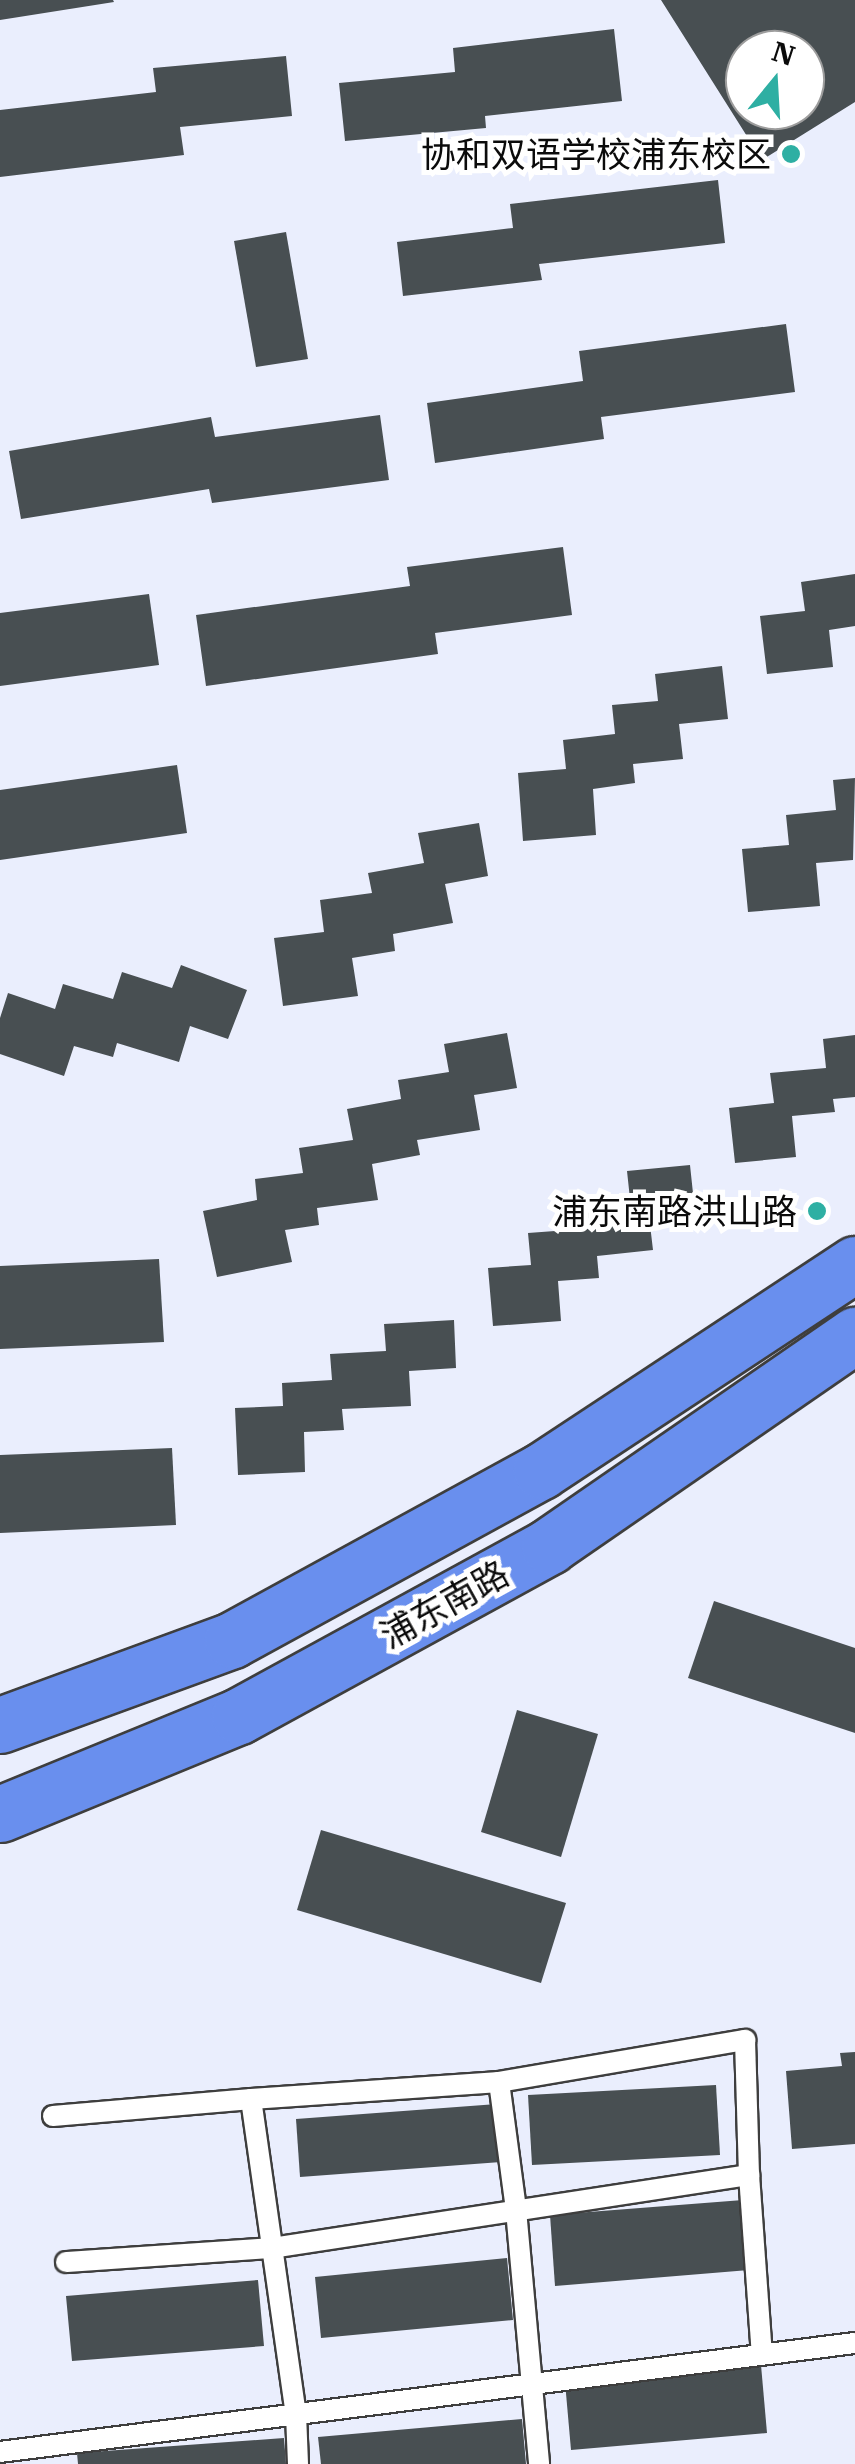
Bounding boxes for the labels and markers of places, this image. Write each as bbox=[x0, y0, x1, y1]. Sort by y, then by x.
place label: 协和双语学校浦东校区 bbox=[421, 133, 771, 175]
marker: 协和双语学校浦东校区 bbox=[780, 143, 802, 165]
place label: 浦东南路洪山路 bbox=[552, 1190, 797, 1232]
marker: 浦东南路洪山路 bbox=[806, 1200, 828, 1222]

